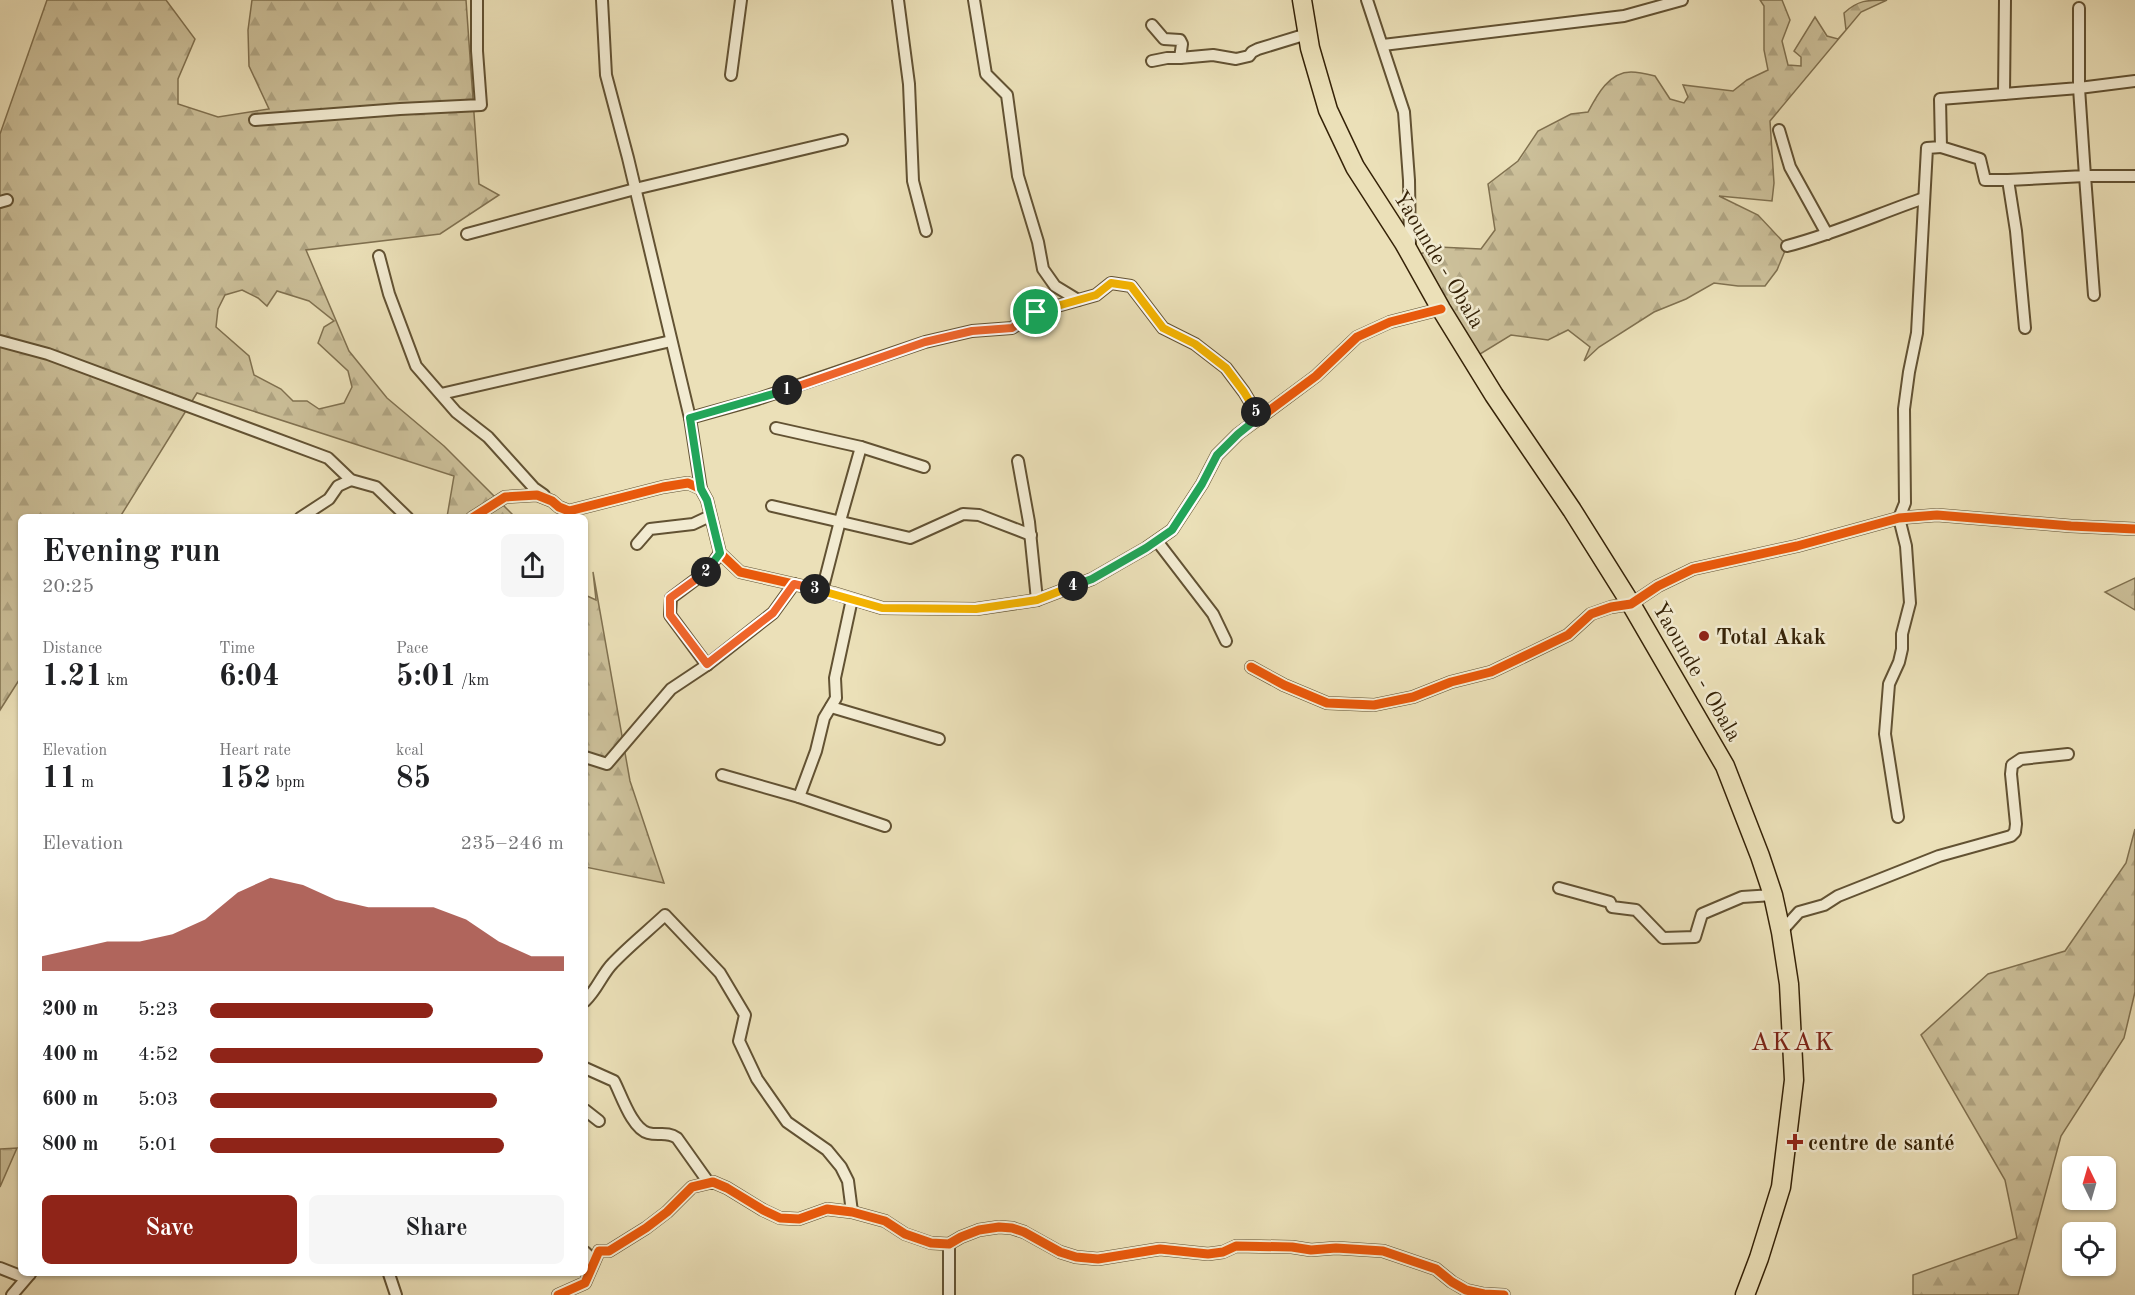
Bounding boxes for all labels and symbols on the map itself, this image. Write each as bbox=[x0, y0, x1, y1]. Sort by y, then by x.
street label: Yaounde - Obala bbox=[1389, 187, 1488, 333]
pin bbox=[1010, 286, 1061, 337]
pin: 1 bbox=[772, 375, 802, 405]
pin: 5 bbox=[1241, 397, 1271, 427]
pin: 2 bbox=[691, 557, 721, 587]
pin: 4 bbox=[1058, 571, 1088, 601]
pin: 3 bbox=[800, 574, 830, 604]
street label: Yaounde - Obala bbox=[1648, 599, 1745, 745]
place label: Total Akak bbox=[1716, 627, 1826, 649]
marker: Total Akak bbox=[1697, 629, 1711, 643]
district label: AKAK bbox=[1750, 1030, 1836, 1056]
marker: centre de santé bbox=[1786, 1133, 1804, 1151]
place label: centre de santé bbox=[1808, 1133, 1955, 1155]
north arrow bbox=[2062, 1156, 2116, 1210]

